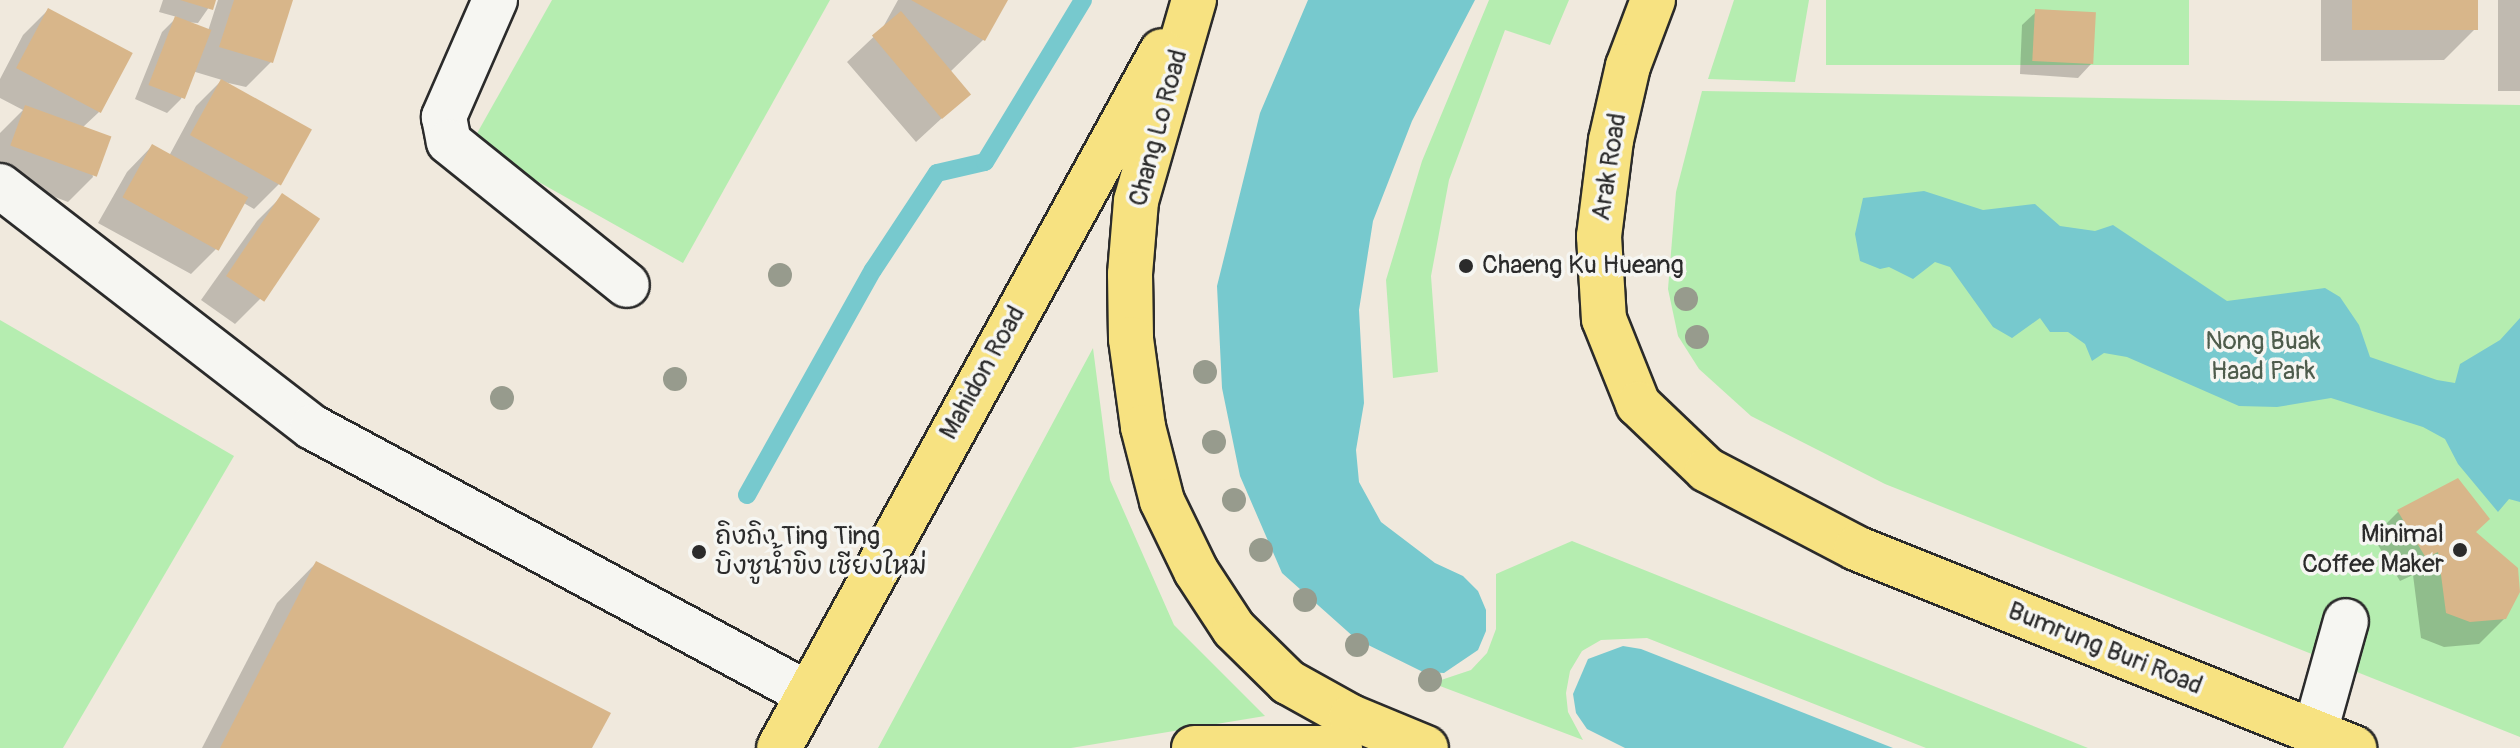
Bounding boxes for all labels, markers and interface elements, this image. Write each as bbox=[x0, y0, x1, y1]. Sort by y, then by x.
street label: Chang Lo Road bbox=[1123, 46, 1195, 210]
street label: Arak Road bbox=[1586, 111, 1634, 223]
place label: Chaeng Ku Hueang bbox=[1482, 250, 1684, 282]
marker: Chaeng Ku Hueang bbox=[1457, 257, 1475, 275]
street label: Mahidon Road bbox=[933, 301, 1033, 445]
park label: Nong Buak Haad Park bbox=[2205, 326, 2321, 388]
place label: Minimal Coffee Maker bbox=[2302, 519, 2444, 580]
place label: ถิงถิง Ting Ting บิงซูน้ำขิง เชียงใหม่ bbox=[715, 521, 927, 582]
marker: Minimal Coffee Maker bbox=[2451, 541, 2469, 559]
marker: ถิงถิง Ting Ting บิงซูน้ำขิง เชียงใหม่ bbox=[690, 543, 708, 561]
street label: Bumrung Buri Road bbox=[2003, 596, 2207, 702]

